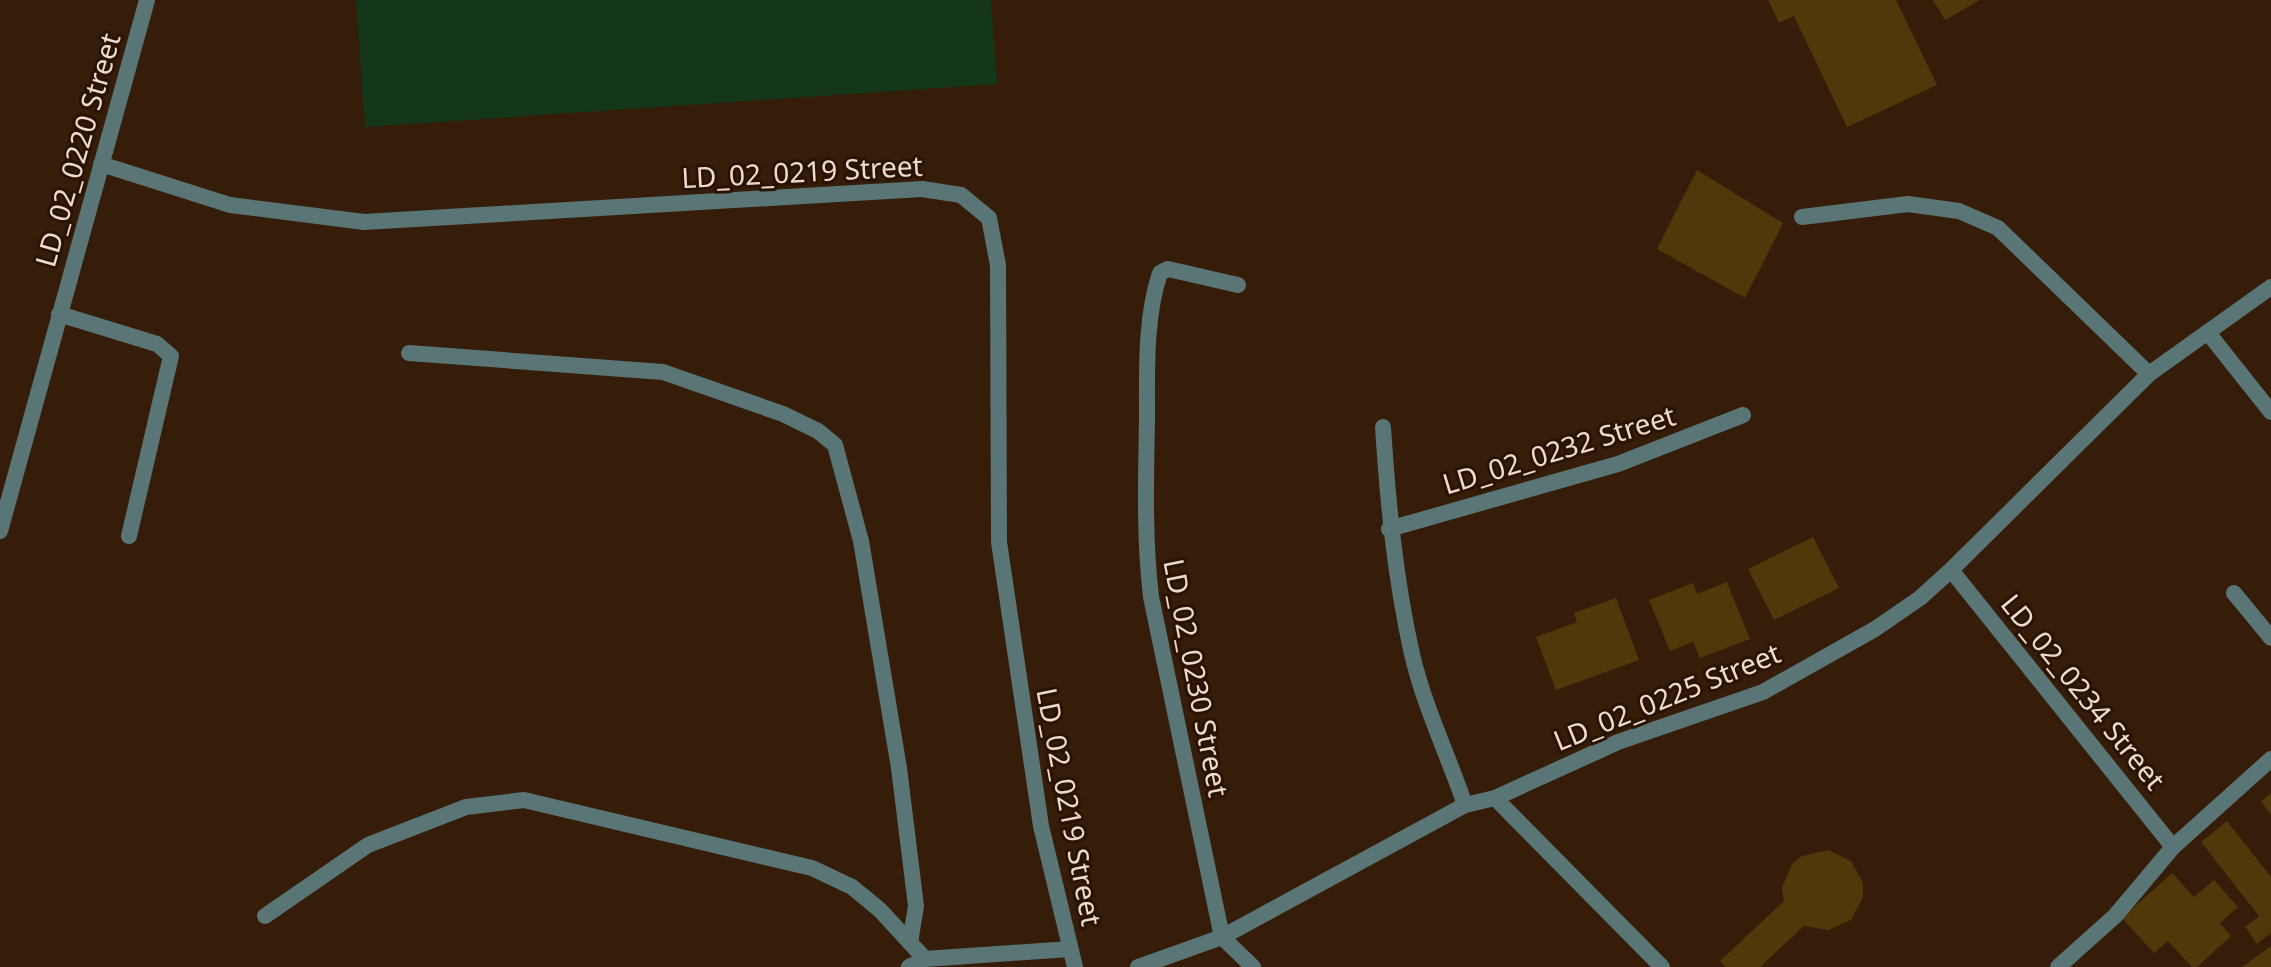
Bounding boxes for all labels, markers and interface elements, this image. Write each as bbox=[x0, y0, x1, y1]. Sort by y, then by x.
street label: LD_02_0220 Street bbox=[25, 28, 129, 271]
street label: LD_02_0219 Street bbox=[680, 146, 924, 196]
street label: LD_02_0232 Street bbox=[1438, 396, 1680, 503]
street label: LD_02_0230 Street bbox=[1155, 556, 1239, 800]
street label: LD_02_0234 Street bbox=[1993, 586, 2175, 797]
street label: LD_02_0225 Street bbox=[1548, 633, 1786, 759]
street label: LD_02_0219 Street bbox=[1028, 685, 1112, 929]

